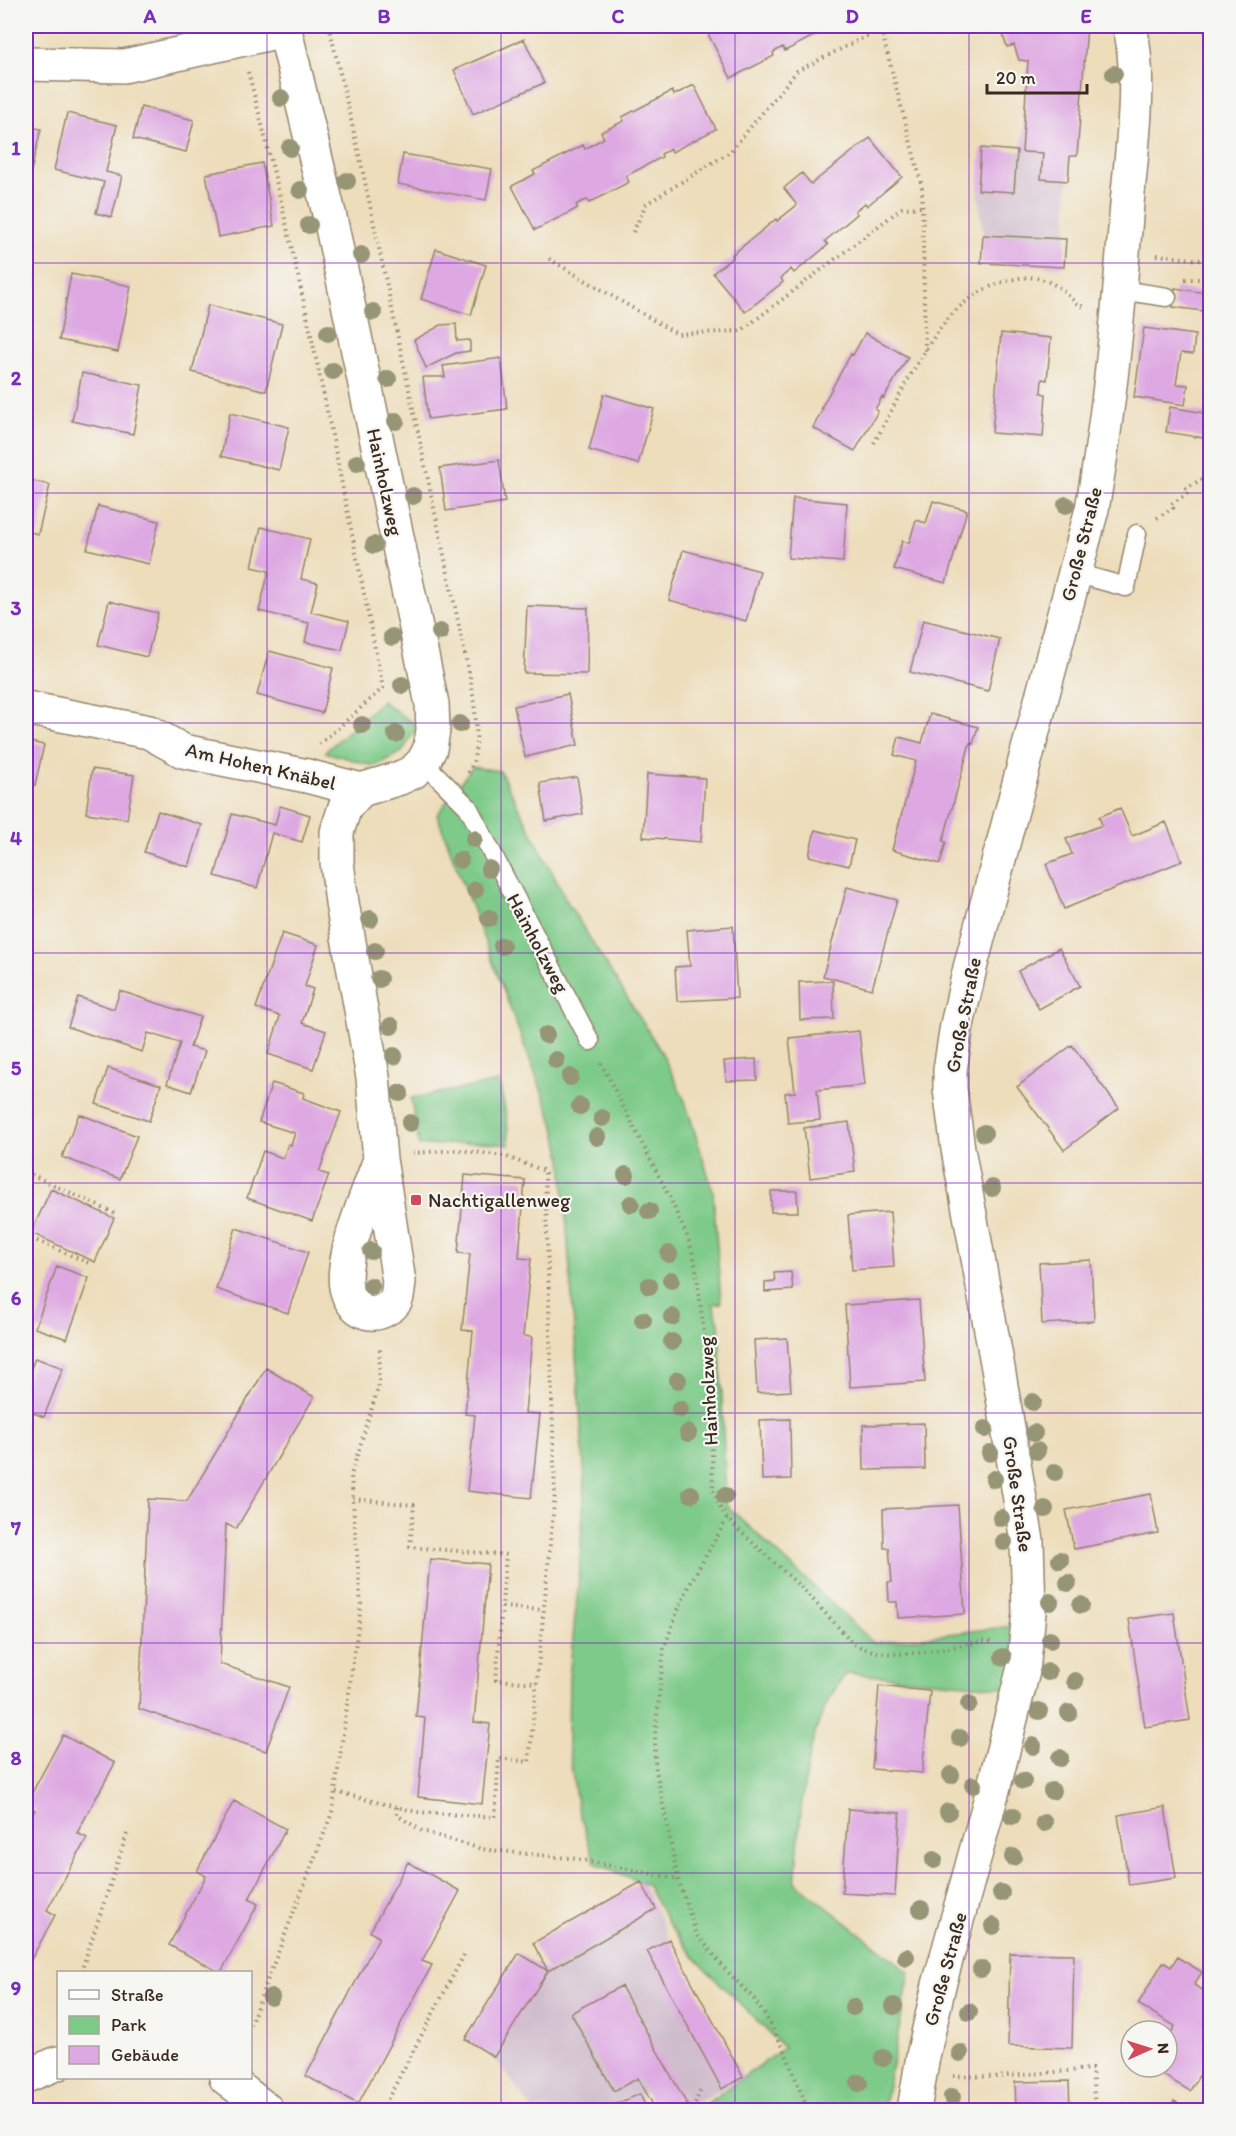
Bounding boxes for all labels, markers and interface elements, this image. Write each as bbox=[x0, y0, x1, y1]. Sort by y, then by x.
text: A bbox=[143, 4, 157, 28]
text: B bbox=[378, 4, 391, 28]
text: C bbox=[612, 4, 625, 28]
text: D bbox=[845, 4, 859, 28]
text: E bbox=[1080, 4, 1092, 28]
scale bar bbox=[987, 57, 1088, 95]
text: 20 m bbox=[996, 67, 1036, 89]
text: 1 bbox=[11, 136, 21, 160]
text: 2 bbox=[11, 366, 22, 390]
street label: Hainholzweg bbox=[362, 426, 408, 539]
street label: Große Straße bbox=[1055, 484, 1107, 604]
text: 3 bbox=[11, 596, 22, 620]
street label: Am Hohen Knäbel bbox=[183, 737, 339, 795]
text: 4 bbox=[10, 826, 22, 850]
street label: Hainholzweg bbox=[502, 889, 575, 998]
street label: Große Straße bbox=[940, 955, 986, 1075]
text: 5 bbox=[11, 1056, 22, 1080]
place label: Nachtigallenweg bbox=[428, 1188, 571, 1212]
marker: Nachtigallenweg bbox=[409, 1193, 423, 1207]
text: 6 bbox=[11, 1286, 22, 1310]
street label: Hainholzweg bbox=[693, 1335, 723, 1446]
street label: Große Straße bbox=[998, 1434, 1038, 1554]
text: 7 bbox=[10, 1516, 21, 1540]
text: 8 bbox=[11, 1746, 22, 1770]
street label: Große Straße bbox=[918, 1909, 972, 2029]
legend bbox=[57, 1971, 252, 2079]
text: 9 bbox=[11, 1976, 21, 2000]
text: Straße bbox=[111, 1984, 164, 2006]
text: Park bbox=[111, 2014, 146, 2036]
north arrow bbox=[1119, 2019, 1179, 2079]
text: N bbox=[1154, 2042, 1173, 2054]
text: Gebäude bbox=[111, 2044, 179, 2066]

